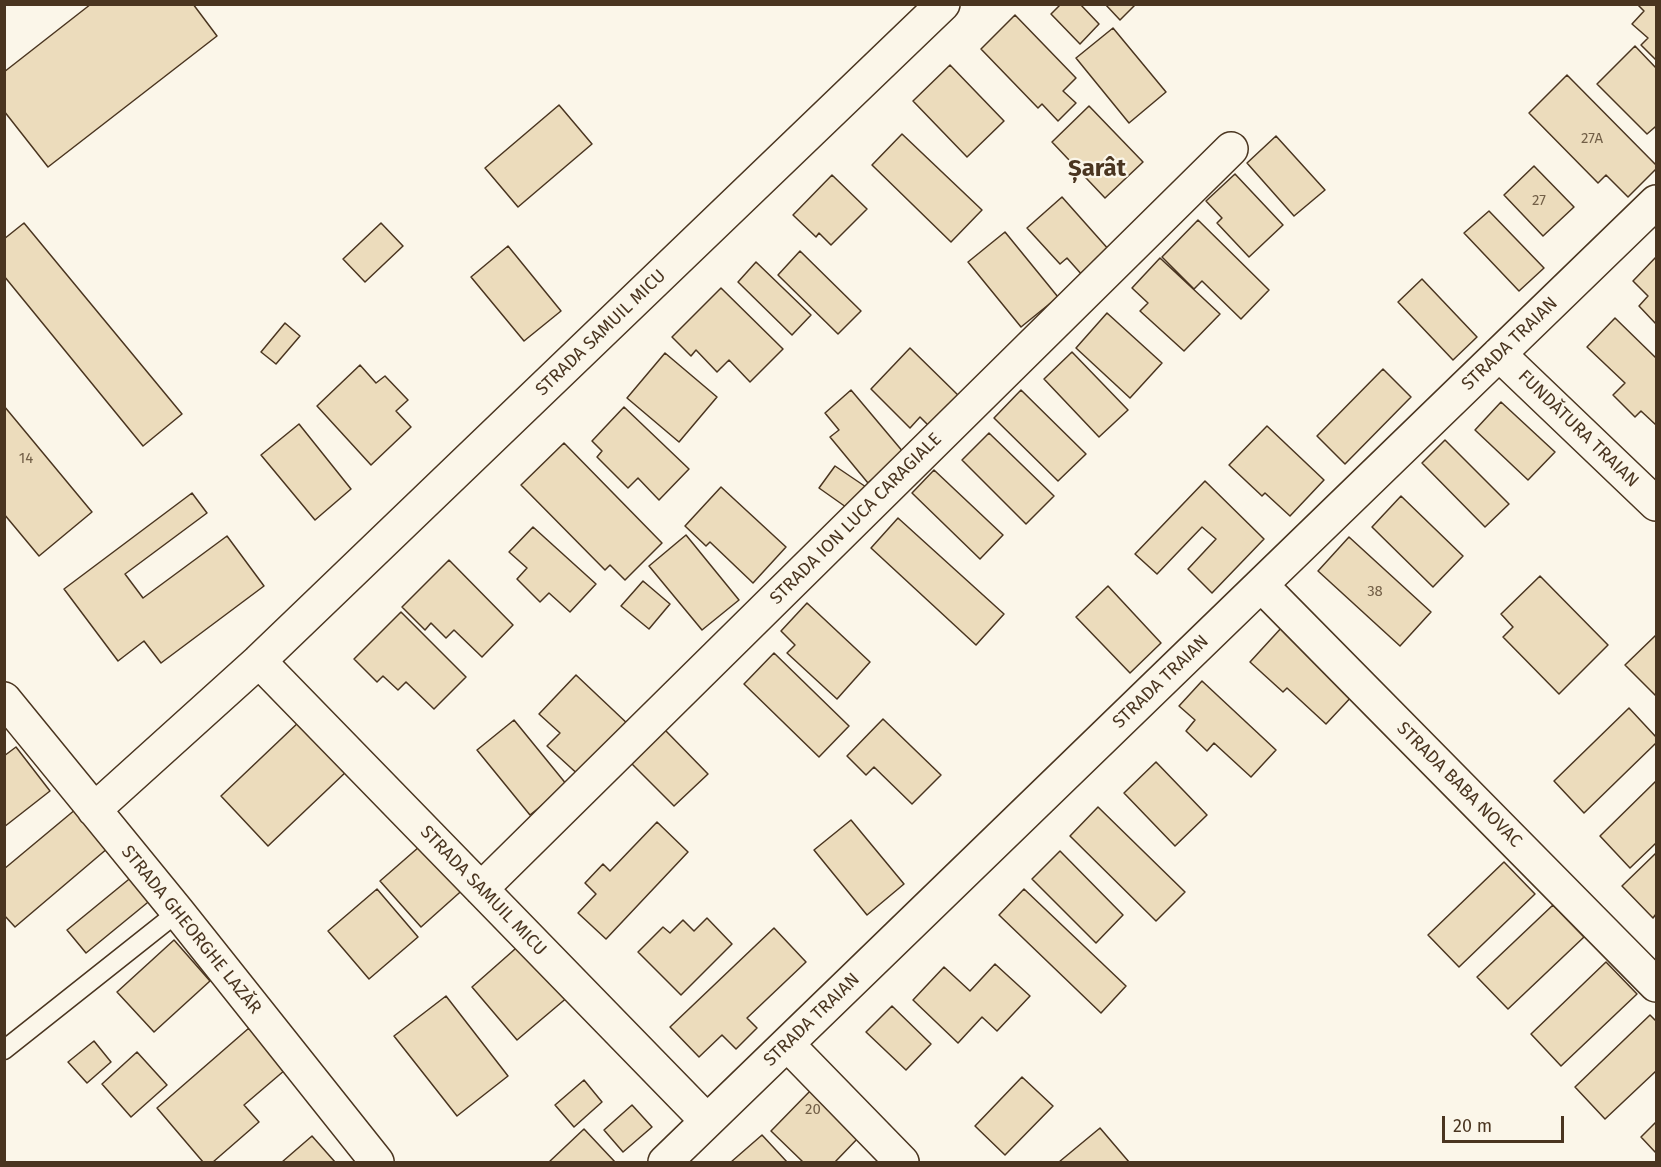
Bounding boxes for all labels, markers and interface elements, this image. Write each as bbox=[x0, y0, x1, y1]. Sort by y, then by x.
house number: 27A bbox=[1581, 130, 1603, 148]
district label: Șarât bbox=[1068, 155, 1126, 183]
house number: 27 bbox=[1532, 192, 1546, 210]
street label: STRADA SAMUIL MICU bbox=[531, 265, 671, 401]
street label: STRADA TRAIAN bbox=[1458, 293, 1562, 395]
street label: FUNDĂTURA TRAIAN bbox=[1513, 366, 1643, 492]
street label: STRADA ION LUCA CARAGIALE bbox=[766, 429, 946, 609]
house number: 14 bbox=[19, 450, 33, 468]
house number: 38 bbox=[1367, 583, 1383, 601]
street label: STRADA TRAIAN bbox=[1109, 631, 1213, 733]
street label: STRADA BABA NOVAC bbox=[1392, 718, 1526, 852]
street label: STRADA SAMUIL MICU bbox=[415, 821, 551, 961]
street label: STRADA GHEORGHE LAZĂR bbox=[116, 841, 266, 1019]
street label: STRADA TRAIAN bbox=[760, 969, 864, 1071]
house number: 20 bbox=[805, 1101, 821, 1119]
scale bar bbox=[1445, 1104, 1566, 1142]
text: 20 m bbox=[1453, 1115, 1492, 1137]

